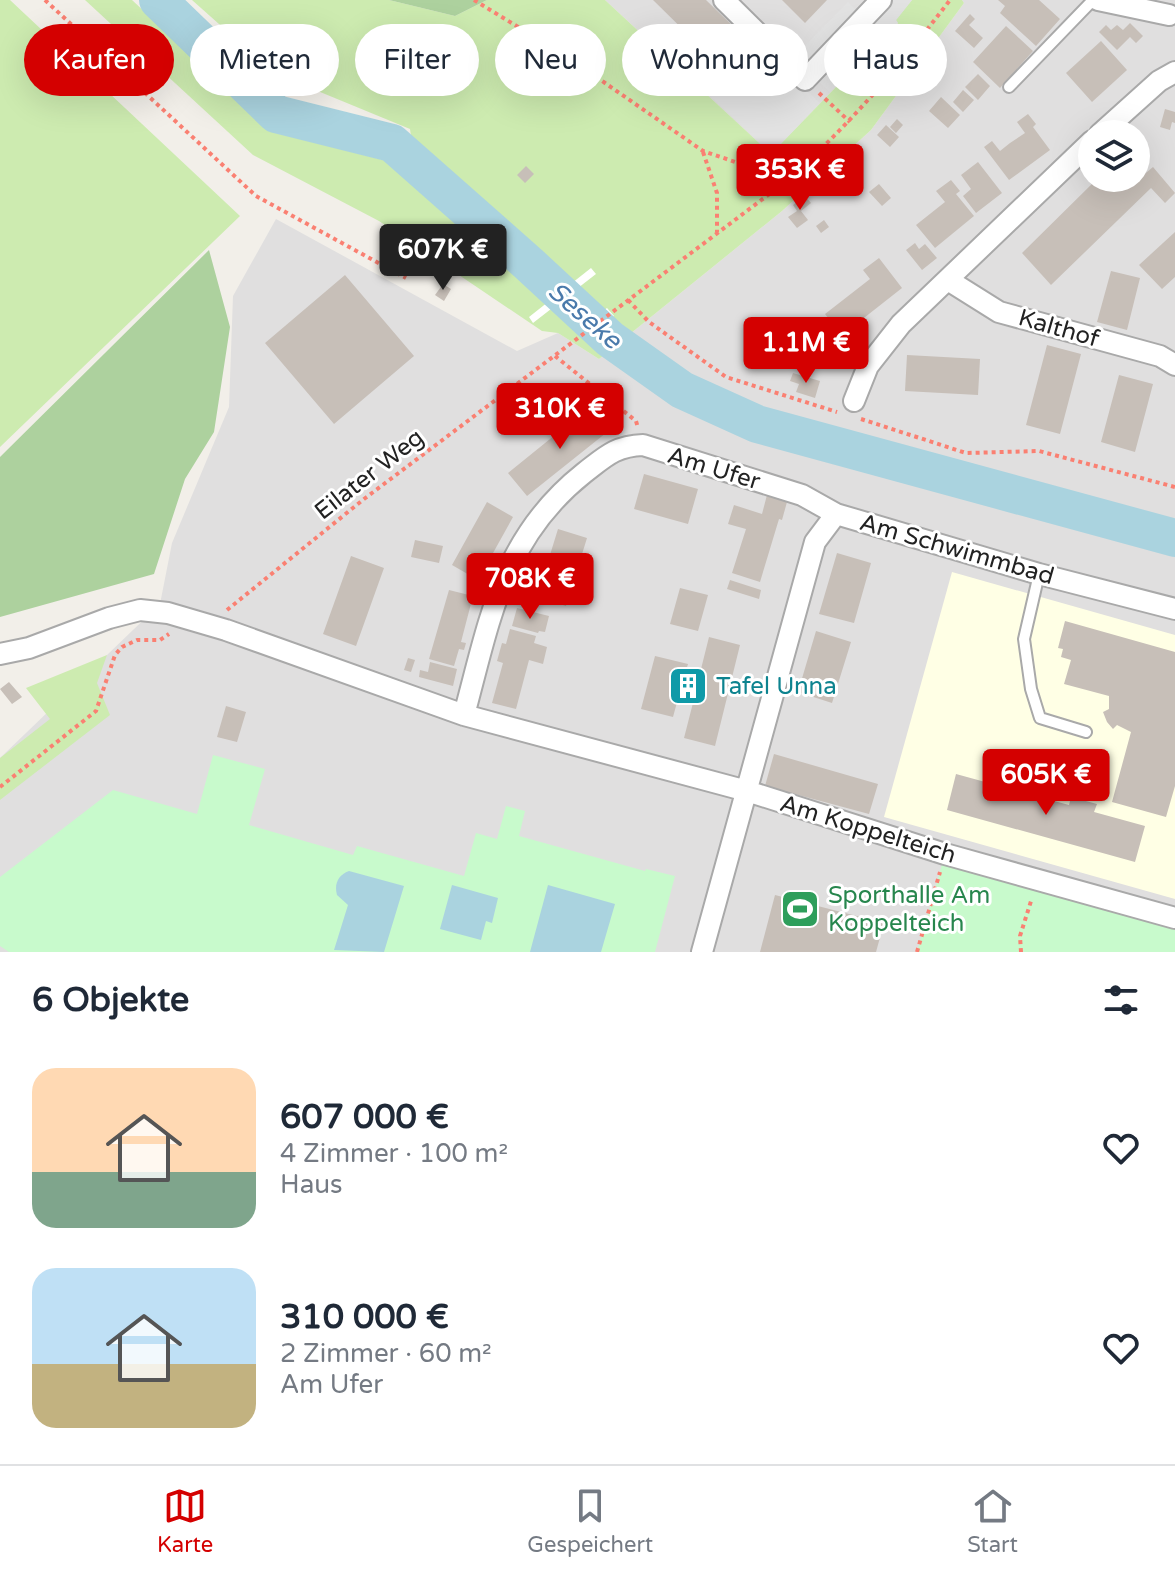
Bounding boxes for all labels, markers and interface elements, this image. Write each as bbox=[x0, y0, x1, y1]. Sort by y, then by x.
chip: Kaufen bbox=[24, 24, 174, 96]
chip: Mieten bbox=[190, 24, 339, 96]
chip: Filter bbox=[355, 24, 479, 96]
chip: Neu bbox=[495, 24, 606, 96]
chip: Wohnung bbox=[622, 24, 808, 96]
chip: Haus bbox=[824, 24, 947, 96]
map controls bbox=[1078, 120, 1150, 192]
button: layers bbox=[1078, 120, 1150, 192]
pin: 353K € bbox=[735, 144, 865, 212]
text: 353K € bbox=[755, 154, 845, 185]
pin: 607K € bbox=[378, 224, 508, 292]
text: 607K € bbox=[398, 234, 488, 265]
water label: Seseke bbox=[542, 275, 628, 356]
street label: Kalthof bbox=[1015, 303, 1104, 354]
pin: 1.1M € bbox=[741, 317, 871, 385]
text: 1.1M € bbox=[761, 327, 851, 358]
pin: 310K € bbox=[495, 383, 625, 451]
text: 310K € bbox=[515, 393, 605, 424]
street label: Eilater Weg bbox=[309, 423, 430, 526]
street label: Am Ufer bbox=[664, 441, 764, 497]
street label: Am Schwimmbad bbox=[856, 508, 1057, 591]
pin: 708K € bbox=[465, 553, 595, 621]
text: 708K € bbox=[485, 563, 575, 594]
building icon: Tafel Unna bbox=[667, 665, 709, 707]
place label: Tafel Unna bbox=[716, 672, 837, 701]
pin: 605K € bbox=[981, 749, 1111, 817]
text: 605K € bbox=[1001, 759, 1091, 790]
street label: Am Koppelteich bbox=[776, 789, 959, 870]
place label: Sporthalle Am Koppelteich bbox=[828, 881, 990, 938]
sports icon: Sporthalle Am Koppelteich bbox=[779, 888, 821, 930]
icon: filters bbox=[1099, 978, 1143, 1022]
text: 6 Objekte bbox=[32, 980, 189, 1021]
text: 607 000 € bbox=[280, 1097, 449, 1138]
icon: home bbox=[96, 1100, 192, 1196]
icon: heart bbox=[1099, 1126, 1143, 1170]
text: 4 Zimmer · 100 m² bbox=[280, 1138, 508, 1169]
text: Haus bbox=[280, 1169, 342, 1200]
text: 310 000 € bbox=[280, 1297, 449, 1338]
icon: home bbox=[96, 1300, 192, 1396]
icon: heart bbox=[1099, 1326, 1143, 1370]
text: 2 Zimmer · 60 m² bbox=[280, 1338, 492, 1369]
text: Am Ufer bbox=[280, 1369, 383, 1400]
tab: Karte bbox=[157, 1484, 213, 1558]
tab: Gespeichert bbox=[527, 1484, 653, 1558]
tab: Start bbox=[967, 1484, 1018, 1558]

